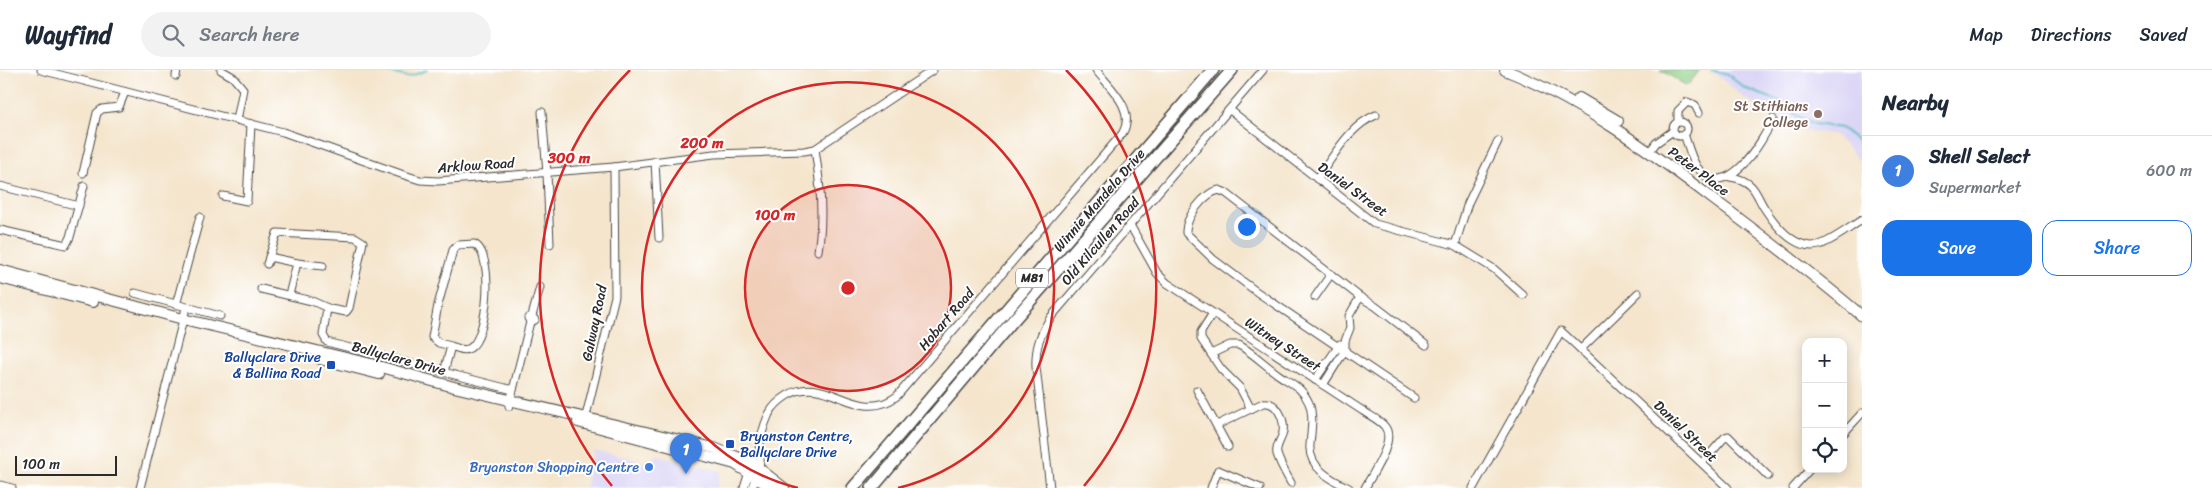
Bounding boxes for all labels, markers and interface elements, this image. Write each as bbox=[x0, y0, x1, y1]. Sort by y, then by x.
search box bbox=[141, 12, 491, 57]
text: Wayfind bbox=[25, 14, 111, 56]
text: Search here bbox=[199, 18, 299, 51]
text: Map bbox=[1970, 19, 2003, 51]
text: Directions bbox=[2031, 19, 2112, 51]
text: Saved bbox=[2140, 19, 2187, 51]
icon: search bbox=[159, 21, 187, 49]
text: Nearby bbox=[1882, 84, 1948, 122]
place label: St Stithians College bbox=[1734, 94, 1808, 135]
marker: St Stithians College bbox=[1812, 108, 1824, 120]
text: 200 m bbox=[679, 130, 724, 156]
street label: Peter Place bbox=[1663, 140, 1735, 203]
text: Shell Select bbox=[1929, 140, 2030, 173]
street label: Winnie Mandela Drive bbox=[1047, 143, 1152, 258]
text: 300 m bbox=[547, 145, 591, 171]
street label: Arklow Road bbox=[436, 150, 517, 181]
street label: Daniel Street bbox=[1312, 155, 1393, 224]
text: 1 bbox=[1895, 156, 1901, 185]
text: 600 m bbox=[2146, 156, 2192, 185]
text: Supermarket bbox=[1929, 173, 2021, 202]
street label: Old Kilcullen Road bbox=[1055, 190, 1147, 291]
text: 100 m bbox=[755, 202, 796, 228]
your location bbox=[1234, 214, 1260, 240]
button: Save bbox=[1882, 220, 2032, 276]
button: Share bbox=[2042, 220, 2192, 276]
road number: M81 bbox=[1016, 268, 1048, 288]
centre of rings bbox=[839, 279, 857, 297]
street label: Galway Road bbox=[574, 281, 615, 363]
street label: Hobart Road bbox=[912, 281, 982, 356]
street label: Witney Street bbox=[1240, 310, 1327, 379]
street label: Ballyclare Drive bbox=[349, 334, 449, 383]
map controls bbox=[1802, 338, 1847, 473]
button: + bbox=[1802, 338, 1847, 383]
place label: Ballyclare Drive & Ballina Road bbox=[224, 345, 323, 386]
marker: Ballyclare Drive & Ballina Road bbox=[325, 359, 337, 371]
button: − bbox=[1802, 383, 1847, 428]
street label: Daniel Street bbox=[1648, 394, 1724, 469]
place label: Bryanston Centre, Ballyclare Drive bbox=[740, 424, 853, 465]
button: locate bbox=[1802, 428, 1847, 473]
pin: 1 bbox=[670, 433, 702, 474]
marker: Bryanston Centre, Ballyclare Drive bbox=[724, 438, 736, 450]
text: 100 m bbox=[22, 452, 60, 477]
scale bar bbox=[15, 453, 118, 476]
place label: Bryanston Shopping Centre bbox=[470, 455, 639, 480]
marker: Bryanston Shopping Centre bbox=[643, 461, 655, 473]

